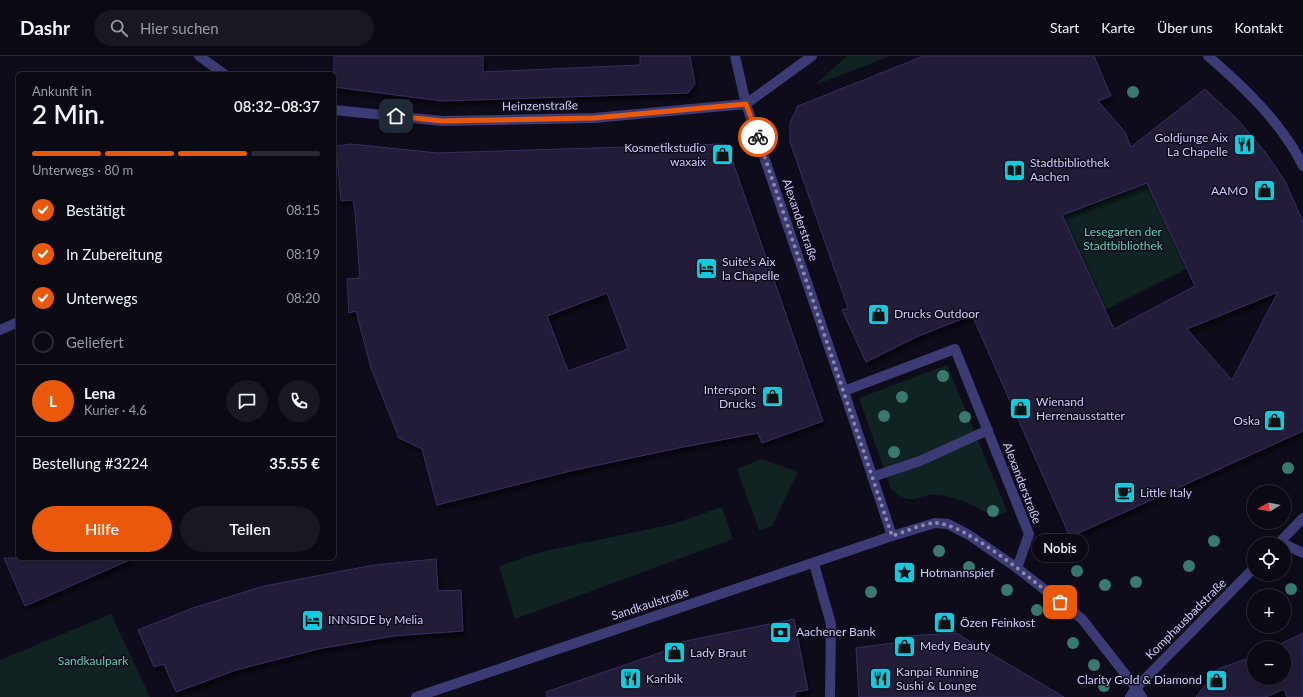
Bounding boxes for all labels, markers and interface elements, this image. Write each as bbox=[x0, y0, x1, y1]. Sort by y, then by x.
search box bbox=[94, 10, 374, 46]
text: Dashr bbox=[20, 16, 70, 39]
icon: search bbox=[108, 17, 130, 39]
text: Hier suchen bbox=[140, 19, 219, 37]
text: Start bbox=[1050, 19, 1079, 36]
text: Karte bbox=[1101, 19, 1135, 36]
text: Über uns bbox=[1157, 19, 1212, 36]
text: Kontakt bbox=[1234, 19, 1283, 36]
text: Ankunft in bbox=[32, 83, 92, 99]
text: 08:32–08:37 bbox=[234, 97, 320, 115]
street label: Heinzenstraße bbox=[502, 97, 578, 114]
text: 2 Min. bbox=[32, 98, 105, 130]
pin bbox=[379, 99, 413, 133]
icon: home bbox=[385, 105, 407, 127]
courier bbox=[738, 117, 778, 157]
icon: bike bbox=[747, 126, 769, 148]
place label: Goldjunge Aix La Chapelle bbox=[1155, 130, 1228, 159]
restaurant icon: Goldjunge Aix La Chapelle bbox=[1231, 132, 1257, 158]
place label: Kosmetikstudio waxaix bbox=[624, 140, 706, 169]
shop icon: Kosmetikstudio waxaix bbox=[709, 142, 735, 168]
place label: Stadtbibliothek Aachen bbox=[1030, 155, 1111, 184]
library icon: Stadtbibliothek Aachen bbox=[1001, 157, 1027, 183]
text: Unterwegs · 80 m bbox=[32, 162, 133, 178]
street label: Alexanderstraße bbox=[779, 177, 822, 263]
shop icon: AAMO bbox=[1251, 178, 1277, 204]
place label: AAMO bbox=[1211, 183, 1248, 198]
icon: check bbox=[32, 199, 54, 221]
text: Bestätigt bbox=[66, 201, 125, 219]
text: 08:15 bbox=[287, 202, 320, 218]
park label: Lesegarten der Stadtbibliothek bbox=[1083, 224, 1164, 253]
icon: check bbox=[32, 243, 54, 265]
text: In Zubereitung bbox=[66, 245, 162, 263]
text: 08:19 bbox=[287, 246, 320, 262]
place label: Suite’s Aix la Chapelle bbox=[722, 254, 780, 283]
hotel icon: Suite’s Aix la Chapelle bbox=[694, 256, 720, 282]
icon: check bbox=[32, 287, 54, 309]
text: Unterwegs bbox=[66, 289, 138, 307]
text: 08:20 bbox=[287, 290, 320, 306]
shop icon: Drucks Outdoor bbox=[865, 301, 891, 327]
place label: Drucks Outdoor bbox=[894, 306, 980, 321]
text: Geliefert bbox=[66, 333, 124, 351]
button: chat bbox=[226, 380, 268, 422]
button: phone bbox=[278, 380, 320, 422]
place label: Intersport Drucks bbox=[704, 382, 757, 411]
text: Lena bbox=[84, 384, 116, 402]
shop icon: Intersport Drucks bbox=[759, 384, 785, 410]
text: L bbox=[49, 392, 57, 410]
place label: Wienand Herrenausstatter bbox=[1036, 394, 1126, 423]
shop icon: Wienand Herrenausstatter bbox=[1008, 396, 1034, 422]
text: Kurier · 4.6 bbox=[84, 402, 147, 418]
shop icon: Oska bbox=[1262, 408, 1288, 434]
place label: Oska bbox=[1233, 413, 1260, 428]
street label: Alexanderstraße bbox=[1000, 440, 1045, 526]
text: Bestellung #3224 bbox=[32, 454, 148, 472]
text: 35.55 € bbox=[269, 454, 320, 472]
cafe icon: Little Italy bbox=[1111, 480, 1137, 506]
place label: Little Italy bbox=[1140, 485, 1193, 500]
north arrow bbox=[1247, 485, 1291, 529]
map controls bbox=[1247, 485, 1291, 685]
button: Hilfe bbox=[32, 506, 172, 552]
button: Teilen bbox=[180, 506, 320, 552]
callout: Nobis bbox=[1032, 534, 1088, 562]
button: locate bbox=[1247, 537, 1291, 581]
text: Nobis bbox=[1043, 540, 1077, 556]
place icon: Hotmannspief bbox=[892, 560, 918, 586]
place label: Hotmannspief bbox=[920, 565, 995, 580]
street label: Komphausbadstraße bbox=[1142, 575, 1229, 662]
street label: Sandkaulstraße bbox=[609, 584, 690, 623]
pin bbox=[1043, 585, 1077, 619]
button: + bbox=[1247, 589, 1291, 633]
icon: bag bbox=[1049, 591, 1071, 613]
hotel icon: INNSIDE by Melia bbox=[299, 607, 325, 633]
shop icon: Özen Feinkost bbox=[932, 610, 958, 636]
place label: INNSIDE by Melia bbox=[328, 612, 423, 627]
place label: Özen Feinkost bbox=[960, 615, 1036, 630]
bank icon: Aachener Bank bbox=[768, 619, 794, 645]
place label: Aachener Bank bbox=[796, 624, 876, 639]
shop icon: Medy Beauty bbox=[891, 633, 917, 659]
place label: Medy Beauty bbox=[920, 638, 991, 653]
shop icon: Lady Braut bbox=[661, 640, 687, 666]
button: − bbox=[1247, 641, 1291, 685]
place label: Lady Braut bbox=[690, 645, 747, 660]
park label: Sandkaulpark bbox=[58, 653, 129, 668]
place label: Kanpai Running Sushi & Lounge bbox=[896, 664, 978, 693]
restaurant icon: Karibik bbox=[618, 666, 644, 692]
restaurant icon: Kanpai Running Sushi & Lounge bbox=[867, 666, 893, 692]
shop icon: Clarity Gold & Diamond bbox=[1204, 667, 1230, 693]
place label: Karibik bbox=[646, 671, 684, 686]
place label: Clarity Gold & Diamond bbox=[1077, 672, 1202, 687]

